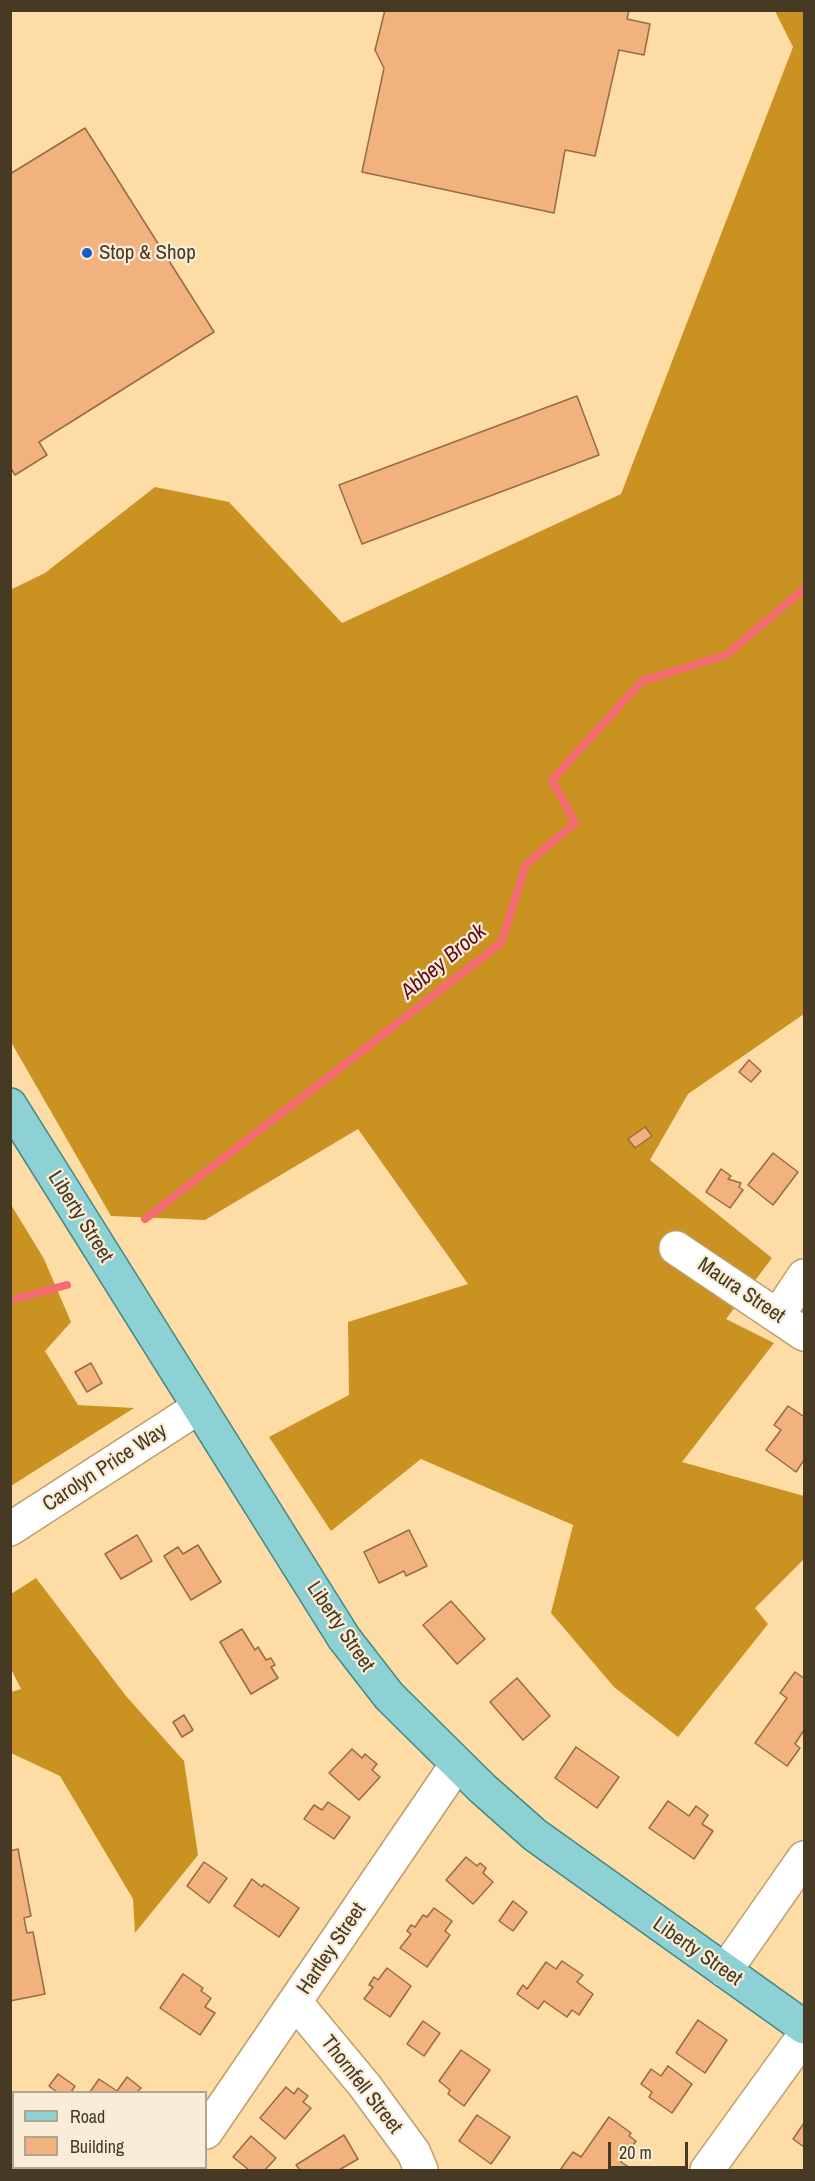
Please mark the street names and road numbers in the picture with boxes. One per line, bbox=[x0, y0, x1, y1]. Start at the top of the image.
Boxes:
street label: Liberty Street bbox=[42, 1166, 118, 1268]
street label: Maura Street bbox=[693, 1253, 789, 1329]
street label: Carolyn Price Way bbox=[38, 1419, 172, 1517]
street label: Liberty Street bbox=[301, 1577, 379, 1677]
street label: Hartley Street bbox=[292, 1898, 372, 2000]
street label: Liberty Street bbox=[647, 1912, 747, 1992]
street label: Thornfell Street bbox=[315, 2031, 407, 2139]

